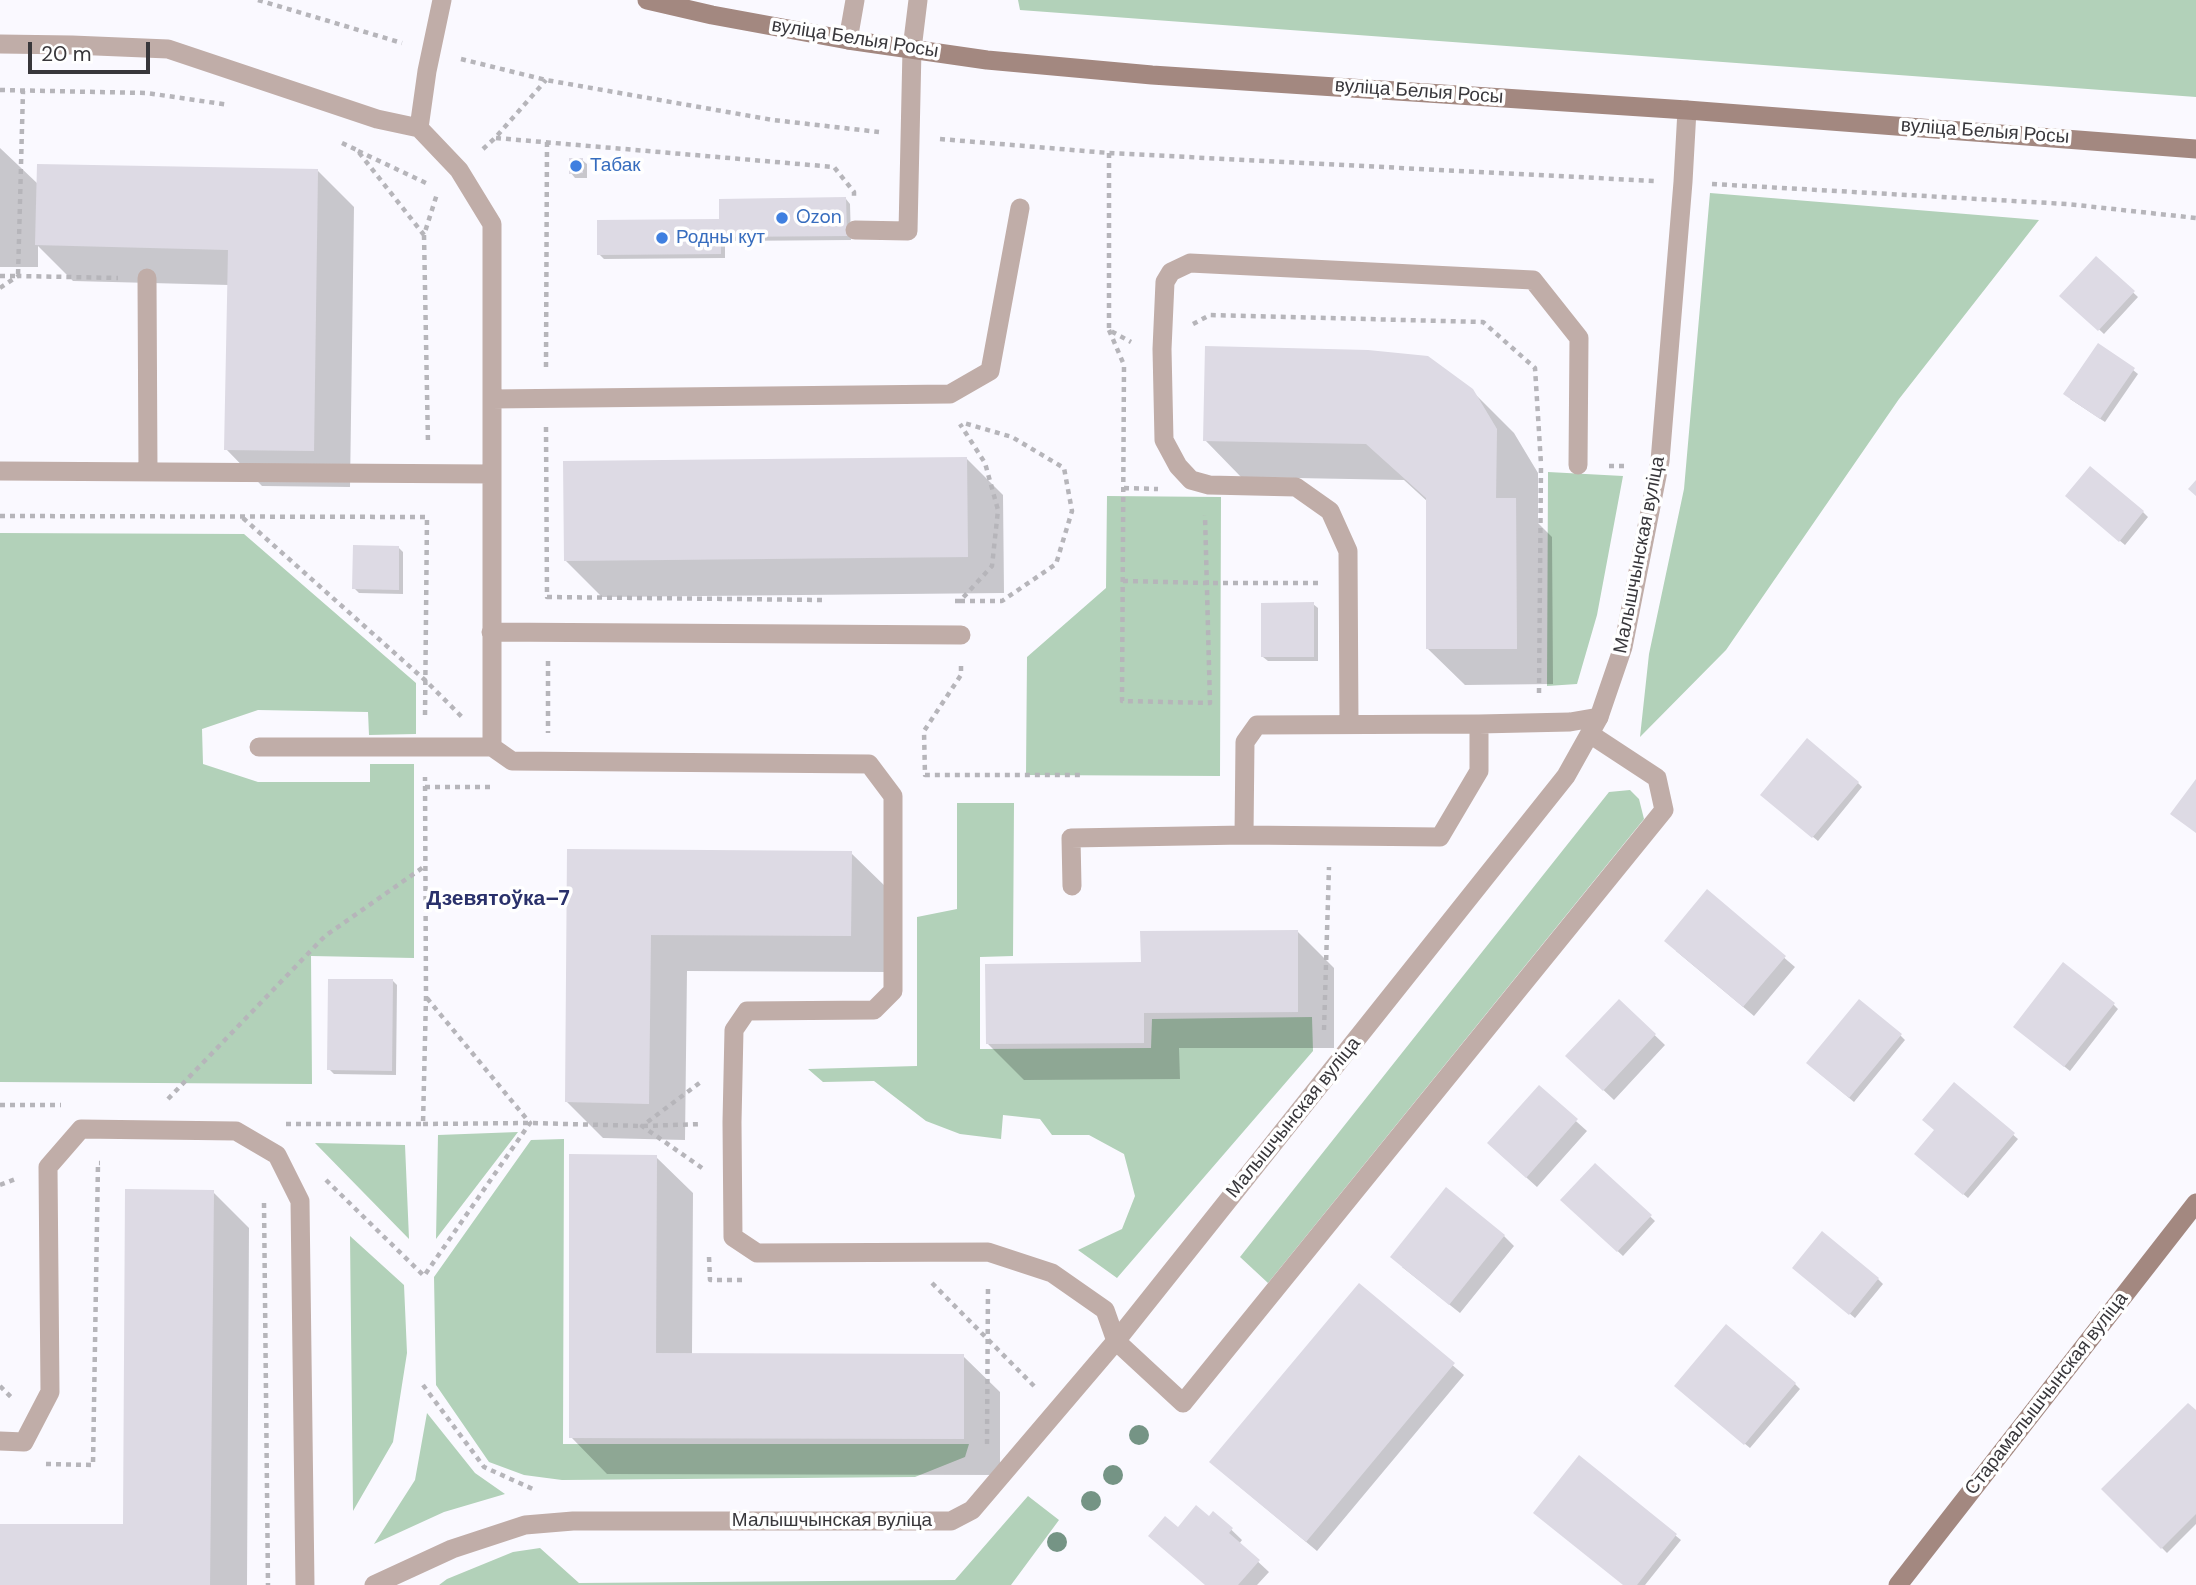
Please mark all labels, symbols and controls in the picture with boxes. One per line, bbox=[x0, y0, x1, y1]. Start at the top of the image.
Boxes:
street label: вуліца Белыя Росы bbox=[770, 15, 940, 63]
scale bar bbox=[32, 28, 154, 72]
text: 20 m bbox=[41, 40, 92, 68]
street label: вуліца Белыя Росы bbox=[1334, 75, 1504, 109]
street label: вуліца Белыя Росы bbox=[1900, 115, 2070, 149]
place label: Табак bbox=[590, 155, 641, 177]
marker: Табак bbox=[568, 158, 584, 174]
place label: Ozon bbox=[796, 207, 842, 229]
marker: Ozon bbox=[774, 210, 790, 226]
place label: Родны кут bbox=[676, 227, 765, 249]
marker: Родны кут bbox=[654, 230, 670, 246]
street label: Малышчынская вуліца bbox=[1610, 455, 1670, 655]
district label: Дзевятоўка–7 bbox=[426, 886, 570, 912]
street label: Малышчынская вуліца bbox=[1222, 1033, 1366, 1203]
street label: Старамалышчынская вуліца bbox=[1961, 1288, 2133, 1500]
street label: Малышчынская вуліца bbox=[732, 1510, 932, 1532]

